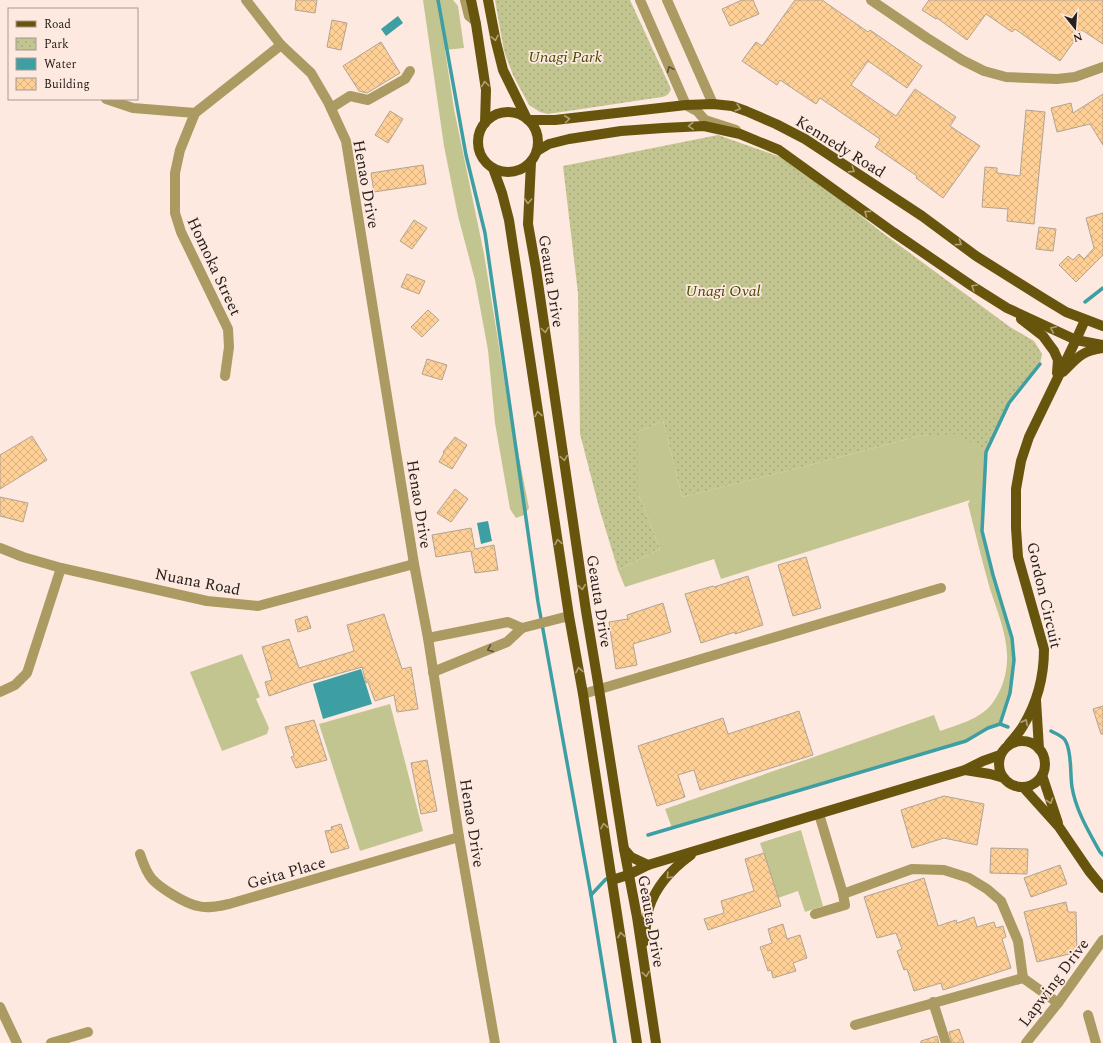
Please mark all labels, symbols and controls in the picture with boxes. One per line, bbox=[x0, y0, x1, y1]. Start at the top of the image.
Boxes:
legend bbox=[8, 8, 138, 100]
north arrow bbox=[1055, 8, 1095, 48]
text: Road bbox=[44, 15, 71, 34]
text: N bbox=[1071, 28, 1085, 47]
text: Park bbox=[44, 35, 69, 54]
one-way arrow bbox=[491, 35, 499, 41]
park label: Unagi Park bbox=[528, 45, 603, 69]
text: Water bbox=[44, 55, 76, 74]
one-way arrow bbox=[667, 65, 675, 72]
text: Building bbox=[44, 75, 90, 94]
one-way arrow bbox=[481, 81, 490, 87]
one-way arrow bbox=[734, 103, 741, 112]
street label: Kennedy Road bbox=[791, 110, 890, 184]
one-way arrow bbox=[564, 114, 570, 123]
one-way arrow bbox=[688, 122, 694, 130]
street label: Henao Drive bbox=[346, 138, 386, 230]
one-way arrow bbox=[848, 165, 855, 173]
one-way arrow bbox=[524, 198, 533, 204]
one-way arrow bbox=[864, 210, 871, 218]
street label: Homoka Street bbox=[181, 213, 248, 320]
street label: Geauta Drive bbox=[532, 233, 570, 329]
one-way arrow bbox=[955, 238, 962, 246]
park label: Unagi Oval bbox=[685, 279, 761, 303]
one-way arrow bbox=[971, 284, 978, 292]
one-way arrow bbox=[1050, 326, 1057, 334]
one-way arrow bbox=[540, 327, 549, 333]
one-way arrow bbox=[534, 411, 543, 417]
one-way arrow bbox=[559, 455, 568, 461]
street label: Henao Drive bbox=[400, 458, 438, 550]
one-way arrow bbox=[554, 539, 563, 545]
street label: Gordon Circuit bbox=[1020, 540, 1068, 651]
street label: Geauta Drive bbox=[580, 553, 618, 649]
street label: Nuana Road bbox=[153, 562, 243, 602]
one-way arrow bbox=[577, 584, 586, 590]
one-way arrow bbox=[487, 644, 494, 652]
one-way arrow bbox=[575, 667, 584, 674]
one-way arrow bbox=[1020, 719, 1028, 727]
street label: Henao Drive bbox=[453, 777, 491, 869]
one-way arrow bbox=[1045, 798, 1054, 805]
one-way arrow bbox=[600, 823, 609, 830]
street label: Geita Place bbox=[244, 850, 328, 896]
one-way arrow bbox=[666, 871, 674, 879]
street label: Geauta Drive bbox=[631, 873, 671, 969]
one-way arrow bbox=[617, 932, 626, 938]
street label: Lapwing Drive bbox=[1013, 933, 1095, 1032]
one-way arrow bbox=[641, 971, 650, 977]

